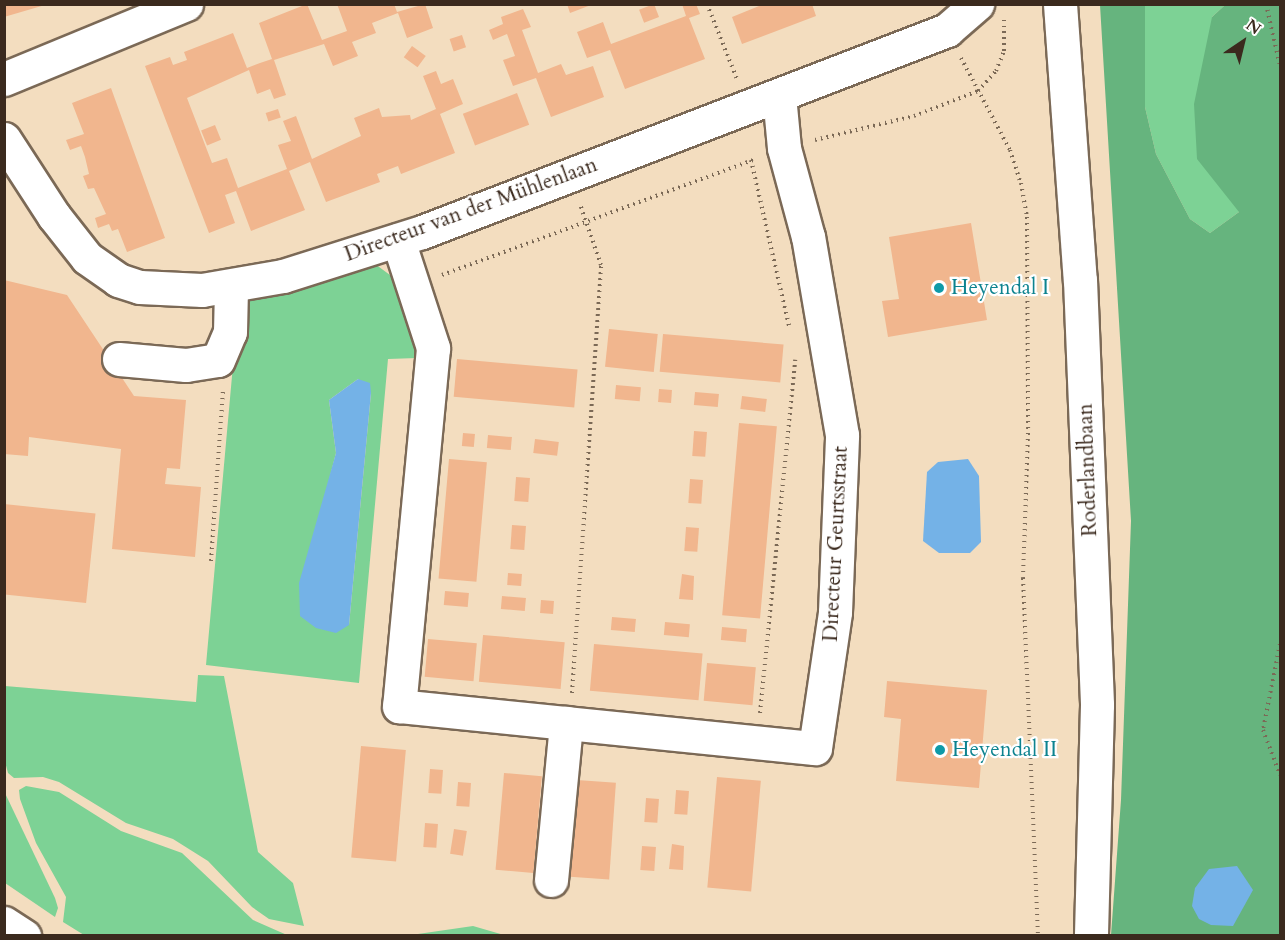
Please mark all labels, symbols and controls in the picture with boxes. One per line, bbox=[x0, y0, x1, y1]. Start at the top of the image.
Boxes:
north arrow bbox=[1213, 12, 1273, 72]
text: N bbox=[1241, 14, 1265, 40]
street label: Directeur van der Mühlenlaan bbox=[341, 152, 601, 268]
place label: Heyendal I bbox=[951, 275, 1049, 301]
marker: Heyendal I bbox=[932, 281, 946, 295]
street label: Roderlandbaan bbox=[1073, 403, 1103, 537]
street label: Directeur Geurtsstraat bbox=[818, 446, 854, 642]
place label: Heyendal II bbox=[952, 737, 1057, 763]
marker: Heyendal II bbox=[933, 743, 947, 757]

